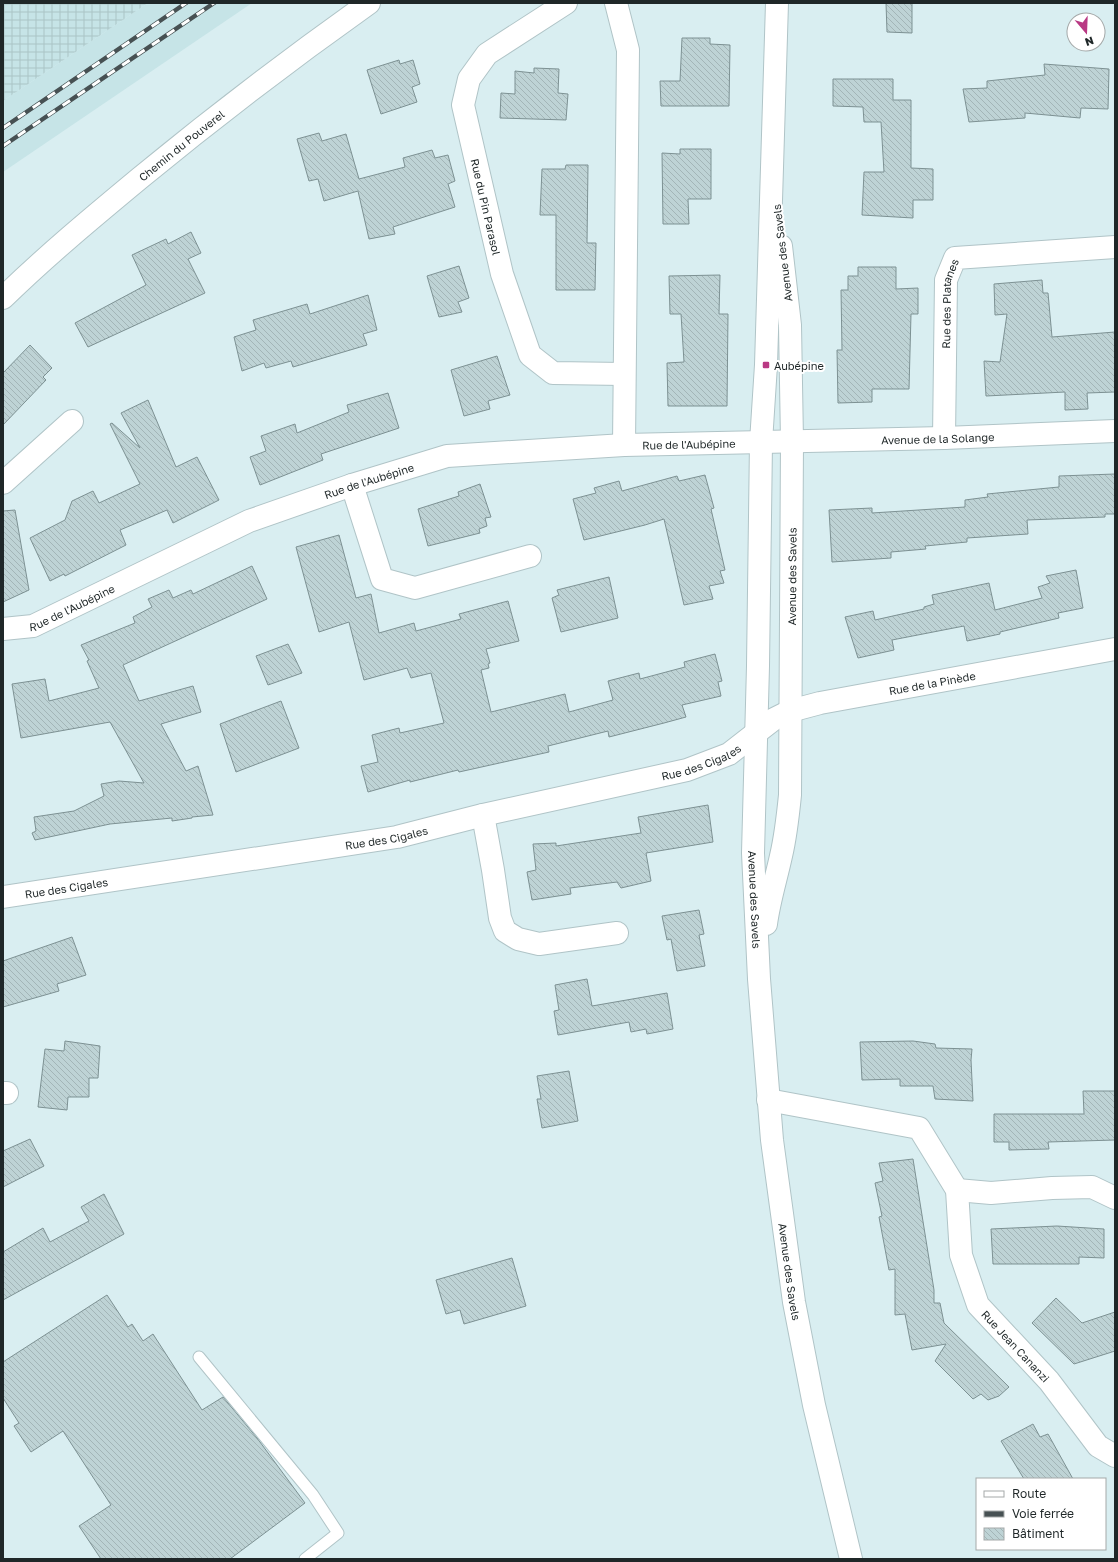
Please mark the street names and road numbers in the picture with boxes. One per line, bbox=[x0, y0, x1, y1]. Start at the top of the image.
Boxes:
street label: Chemin du Pouverel bbox=[136, 106, 227, 183]
street label: Rue du Pin Parasol bbox=[469, 157, 504, 257]
street label: Avenue des Savels bbox=[770, 203, 794, 302]
street label: Rue des Platanes bbox=[939, 256, 961, 349]
street label: Avenue de la Solange bbox=[881, 429, 995, 446]
street label: Rue de l'Aubépine bbox=[642, 436, 736, 451]
street label: Rue de l'Aubépine bbox=[322, 460, 415, 501]
street label: Avenue des Savels bbox=[784, 527, 798, 625]
street label: Rue de l'Aubépine bbox=[28, 581, 116, 633]
street label: Rue de la Pinède bbox=[888, 668, 976, 697]
street label: Rue des Cigales bbox=[660, 741, 743, 782]
street label: Rue des Cigales bbox=[344, 823, 429, 851]
street label: Avenue des Savels bbox=[746, 850, 764, 949]
street label: Rue des Cigales bbox=[24, 875, 109, 900]
street label: Avenue des Savels bbox=[777, 1222, 804, 1322]
street label: Rue Jean Cananzi bbox=[979, 1307, 1053, 1384]

